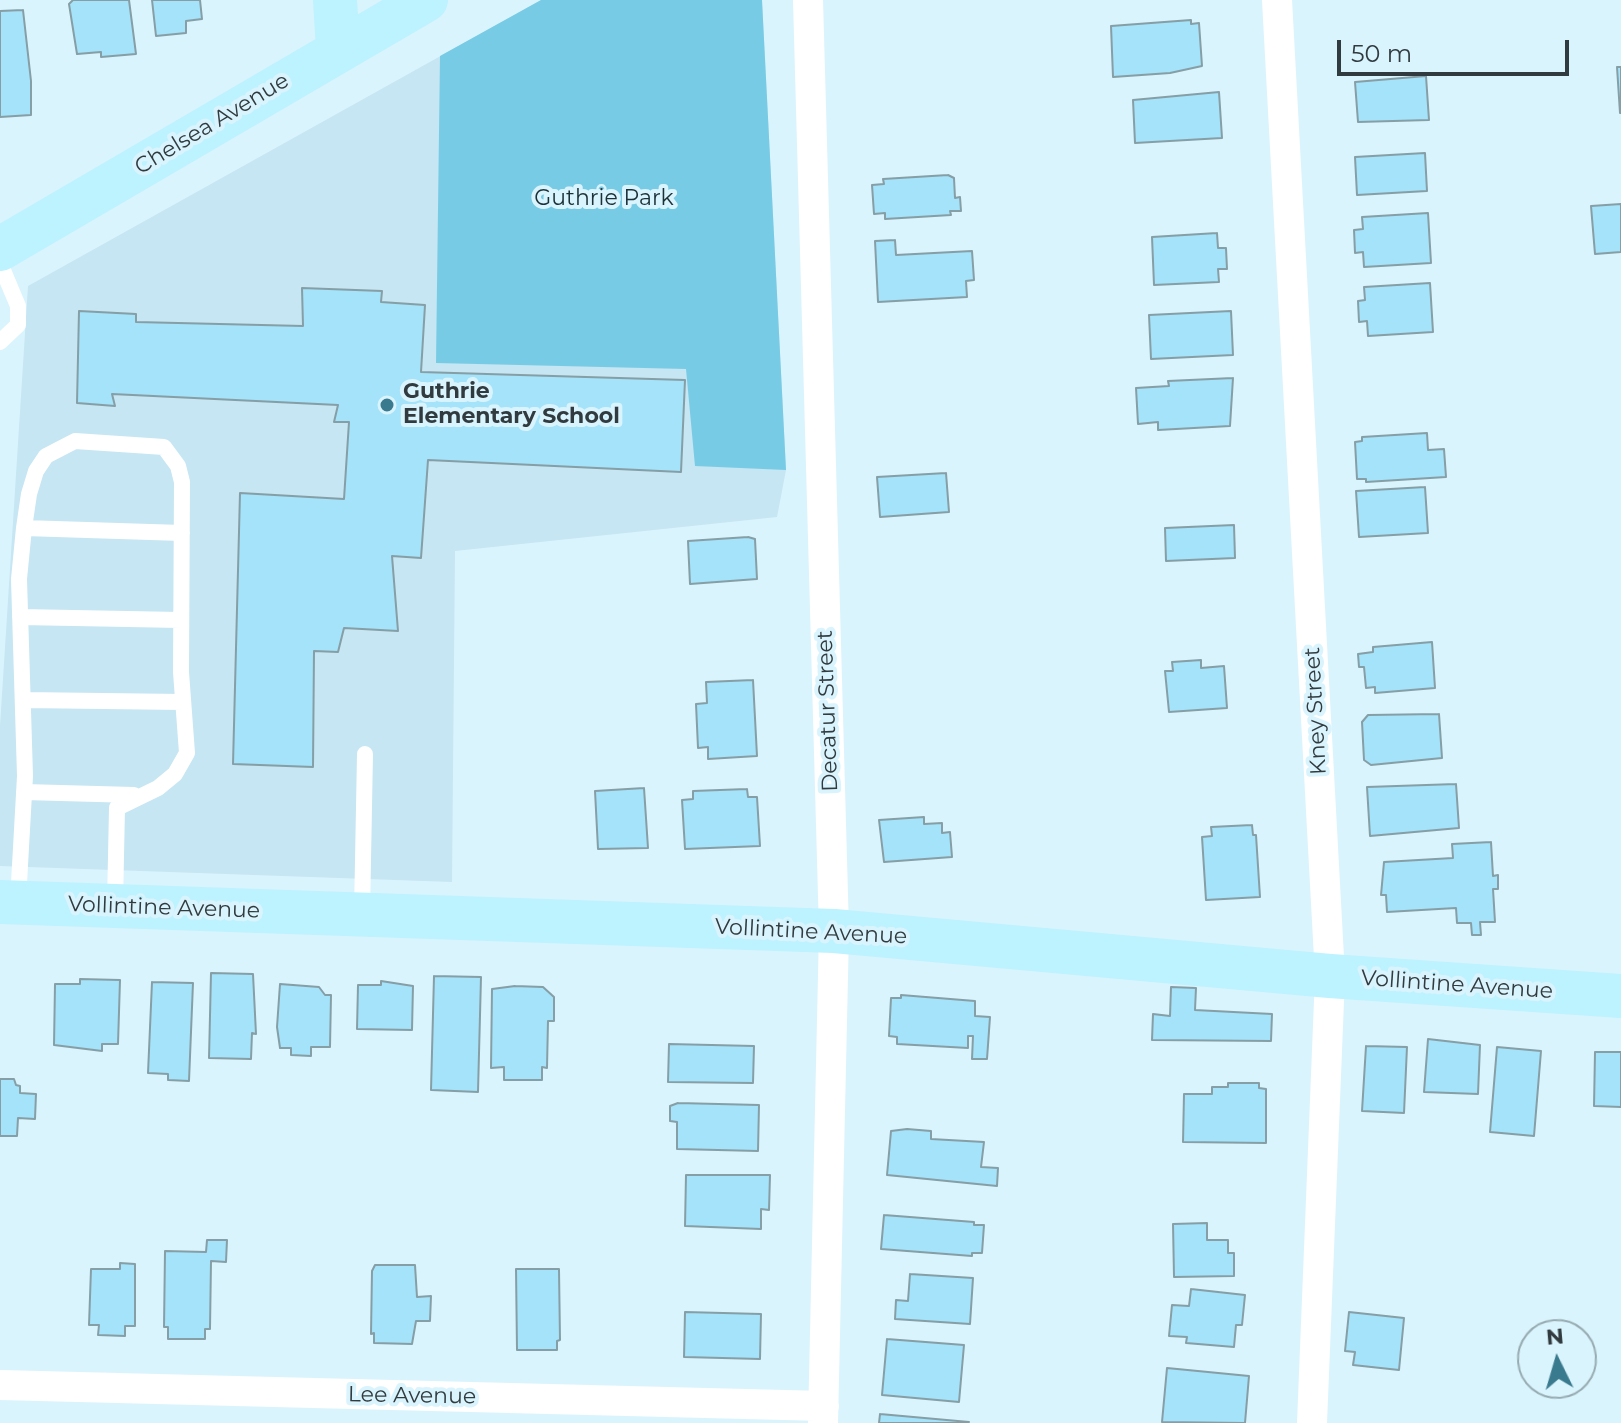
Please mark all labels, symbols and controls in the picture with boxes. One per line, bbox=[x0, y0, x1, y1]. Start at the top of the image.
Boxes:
scale bar bbox=[1341, 24, 1573, 74]
text: 50 m bbox=[1351, 39, 1412, 68]
street label: Chelsea Avenue bbox=[130, 68, 294, 180]
park label: Guthrie Park bbox=[534, 186, 674, 212]
place label: Guthrie Elementary School bbox=[403, 379, 620, 430]
marker: Guthrie Elementary School bbox=[378, 396, 396, 414]
street label: Decatur Street bbox=[812, 630, 844, 792]
street label: Kney Street bbox=[1299, 647, 1333, 775]
street label: Vollintine Avenue bbox=[67, 891, 261, 925]
street label: Vollintine Avenue bbox=[714, 914, 908, 950]
street label: Vollintine Avenue bbox=[1360, 965, 1554, 1005]
north arrow bbox=[1517, 1319, 1597, 1399]
text: N bbox=[1545, 1322, 1565, 1351]
street label: Lee Avenue bbox=[348, 1382, 476, 1410]

